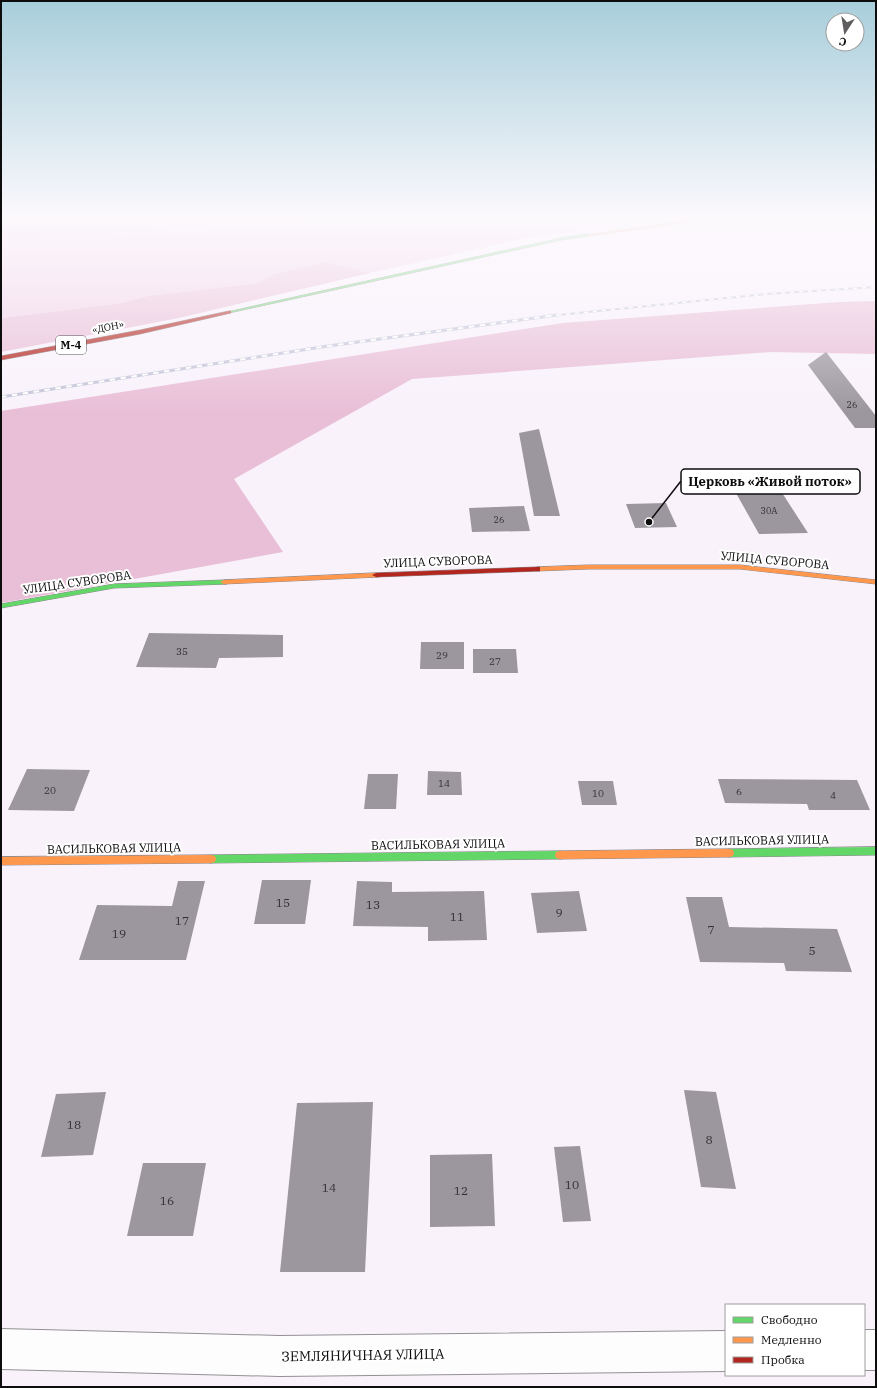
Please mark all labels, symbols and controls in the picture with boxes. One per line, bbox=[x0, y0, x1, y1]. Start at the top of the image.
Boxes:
north arrow bbox=[825, 12, 865, 52]
text: С bbox=[838, 34, 848, 49]
street label: «ДОН» bbox=[91, 318, 125, 336]
road number: М-4 bbox=[56, 336, 86, 354]
house number: 26 bbox=[847, 399, 857, 410]
callout: Церковь «Живой поток» bbox=[681, 469, 860, 494]
text: Церковь «Живой поток» bbox=[688, 473, 852, 490]
house number: 30А bbox=[761, 505, 778, 516]
house number: 26 bbox=[494, 514, 504, 525]
street label: УЛИЦА СУВОРОВА bbox=[720, 548, 831, 572]
street label: УЛИЦА СУВОРОВА bbox=[383, 552, 494, 570]
street label: УЛИЦА СУВОРОВА bbox=[22, 567, 133, 597]
house number: 35 bbox=[176, 645, 188, 658]
house number: 29 bbox=[436, 649, 448, 662]
house number: 27 bbox=[489, 655, 501, 668]
house number: 14 bbox=[438, 777, 450, 790]
house number: 20 bbox=[44, 784, 56, 797]
house number: 6 bbox=[736, 785, 742, 798]
house number: 10 bbox=[592, 787, 604, 800]
house number: 4 bbox=[830, 789, 836, 802]
street label: ВАСИЛЬКОВАЯ УЛИЦА bbox=[695, 831, 830, 849]
street label: ВАСИЛЬКОВАЯ УЛИЦА bbox=[371, 835, 506, 853]
street label: ВАСИЛЬКОВАЯ УЛИЦА bbox=[47, 839, 182, 857]
house number: 15 bbox=[276, 895, 290, 910]
house number: 13 bbox=[366, 897, 380, 912]
house number: 9 bbox=[555, 905, 563, 920]
house number: 11 bbox=[450, 909, 464, 924]
house number: 17 bbox=[175, 913, 189, 928]
house number: 7 bbox=[707, 922, 715, 937]
house number: 19 bbox=[112, 926, 126, 941]
house number: 5 bbox=[808, 943, 816, 958]
house number: 18 bbox=[67, 1117, 81, 1132]
house number: 8 bbox=[705, 1132, 713, 1147]
house number: 10 bbox=[565, 1177, 579, 1192]
house number: 14 bbox=[322, 1180, 336, 1195]
house number: 12 bbox=[454, 1183, 468, 1198]
house number: 16 bbox=[160, 1193, 174, 1208]
legend bbox=[725, 1304, 865, 1376]
text: Свободно bbox=[761, 1312, 818, 1327]
text: Медленно bbox=[761, 1332, 822, 1347]
street label: ЗЕМЛЯНИЧНАЯ УЛИЦА bbox=[281, 1345, 445, 1365]
text: Пробка bbox=[761, 1352, 805, 1367]

